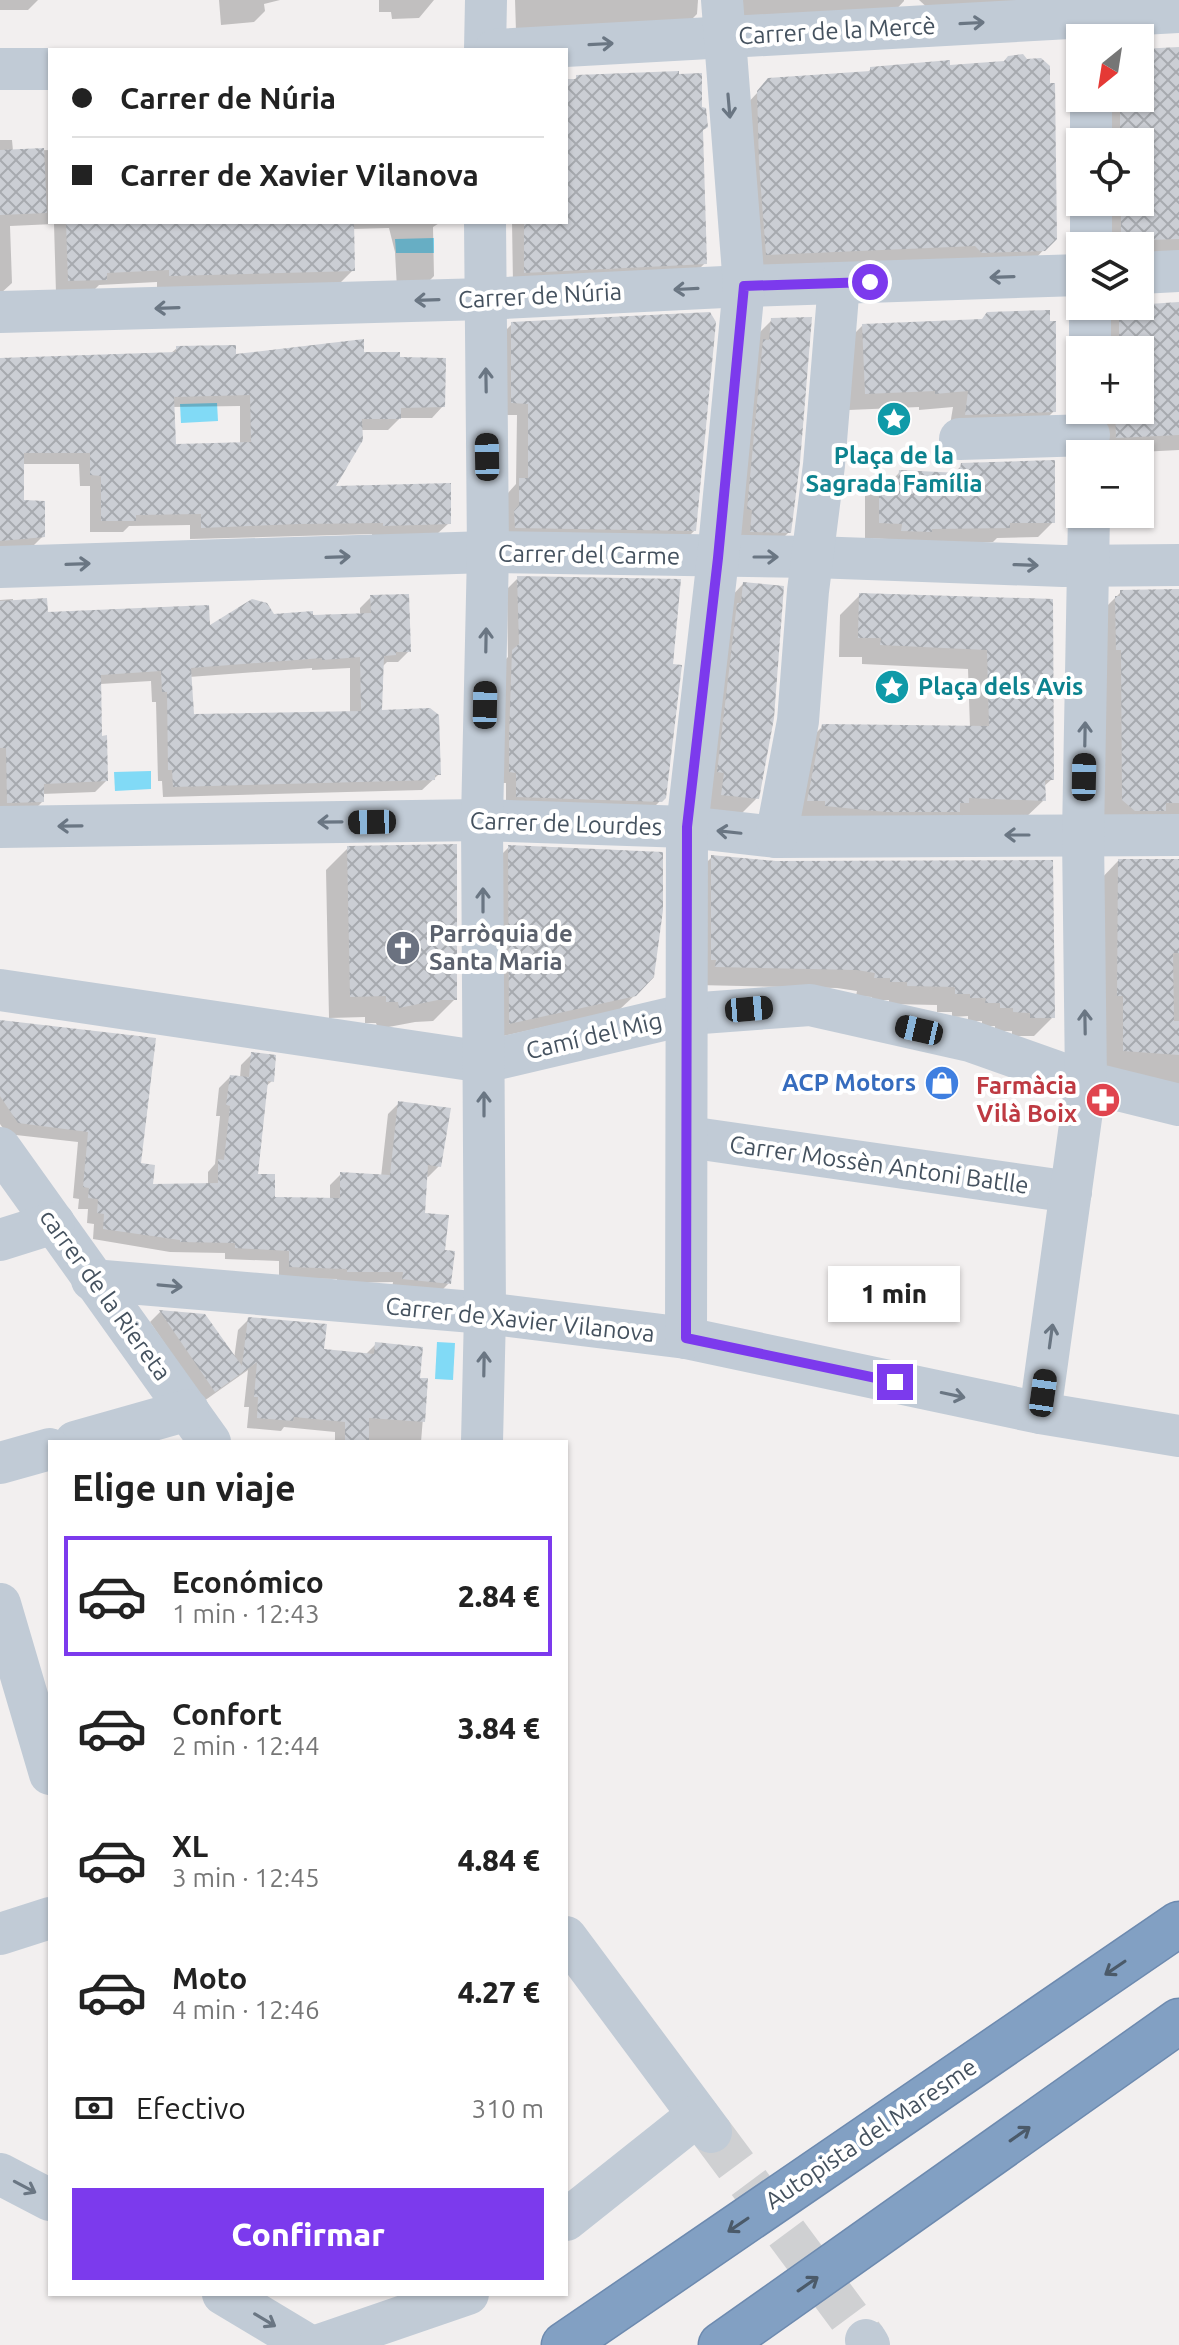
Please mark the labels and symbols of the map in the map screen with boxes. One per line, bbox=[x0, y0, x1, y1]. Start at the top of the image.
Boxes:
street label: Carrer de la Mercè bbox=[738, 12, 936, 49]
one-way arrow bbox=[958, 15, 985, 30]
north arrow bbox=[1066, 24, 1154, 112]
one-way arrow bbox=[587, 36, 614, 51]
one-way arrow bbox=[722, 92, 737, 119]
route start bbox=[852, 264, 888, 300]
one-way arrow bbox=[989, 270, 1016, 285]
street label: Carrer de Núria bbox=[457, 278, 623, 313]
one-way arrow bbox=[673, 282, 700, 297]
one-way arrow bbox=[414, 293, 441, 308]
one-way arrow bbox=[154, 300, 181, 315]
one-way arrow bbox=[478, 367, 494, 394]
place icon: Plaça de la Sagrada Família bbox=[875, 400, 913, 438]
car bbox=[475, 433, 499, 481]
place label: Plaça de la Sagrada Família bbox=[805, 442, 983, 497]
street label: Carrer del Carme bbox=[498, 539, 680, 570]
one-way arrow bbox=[324, 549, 351, 564]
one-way arrow bbox=[752, 549, 779, 565]
one-way arrow bbox=[64, 557, 91, 572]
one-way arrow bbox=[1012, 557, 1039, 572]
one-way arrow bbox=[478, 627, 494, 654]
place icon: Plaça dels Avis bbox=[873, 668, 911, 706]
place label: Plaça dels Avis bbox=[918, 673, 1083, 700]
car bbox=[473, 681, 497, 729]
one-way arrow bbox=[1077, 721, 1093, 748]
car bbox=[1072, 753, 1096, 801]
street label: Carrer de Lourdes bbox=[469, 807, 663, 840]
car bbox=[348, 810, 396, 834]
one-way arrow bbox=[317, 815, 344, 830]
one-way arrow bbox=[57, 818, 84, 834]
one-way arrow bbox=[716, 824, 743, 839]
one-way arrow bbox=[1004, 827, 1031, 843]
one-way arrow bbox=[475, 887, 491, 914]
place label: Parròquia de Santa Maria bbox=[429, 920, 573, 975]
church icon: Parròquia de Santa Maria bbox=[384, 929, 422, 967]
car bbox=[724, 995, 774, 1023]
street label: Camí del Mig bbox=[523, 1007, 664, 1064]
one-way arrow bbox=[1078, 1009, 1093, 1036]
car bbox=[893, 1013, 945, 1047]
shop icon: ACP Motors bbox=[923, 1064, 961, 1102]
place label: ACP Motors bbox=[782, 1069, 916, 1096]
place label: Farmàcia Vilà Boix bbox=[976, 1072, 1077, 1127]
pharmacy icon: Farmàcia Vilà Boix bbox=[1084, 1081, 1122, 1119]
one-way arrow bbox=[476, 1091, 492, 1118]
street label: Carrer Mossèn Antoni Batlle bbox=[728, 1130, 1030, 1199]
street label: carrer de la Riereta bbox=[34, 1204, 176, 1385]
callout: 1 min bbox=[829, 1266, 961, 1322]
one-way arrow bbox=[156, 1279, 183, 1294]
street label: Carrer de Xavier Vilanova bbox=[384, 1292, 656, 1347]
one-way arrow bbox=[1044, 1324, 1059, 1349]
one-way arrow bbox=[476, 1351, 491, 1378]
route end bbox=[877, 1364, 913, 1400]
car bbox=[1028, 1368, 1058, 1418]
one-way arrow bbox=[940, 1388, 965, 1403]
one-way arrow bbox=[1104, 1960, 1126, 1976]
street label: Autopista del Maresme bbox=[760, 2053, 982, 2214]
one-way arrow bbox=[1008, 2126, 1030, 2142]
one-way arrow bbox=[13, 2179, 36, 2195]
one-way arrow bbox=[727, 2217, 749, 2233]
one-way arrow bbox=[796, 2276, 818, 2292]
one-way arrow bbox=[253, 2312, 276, 2328]

